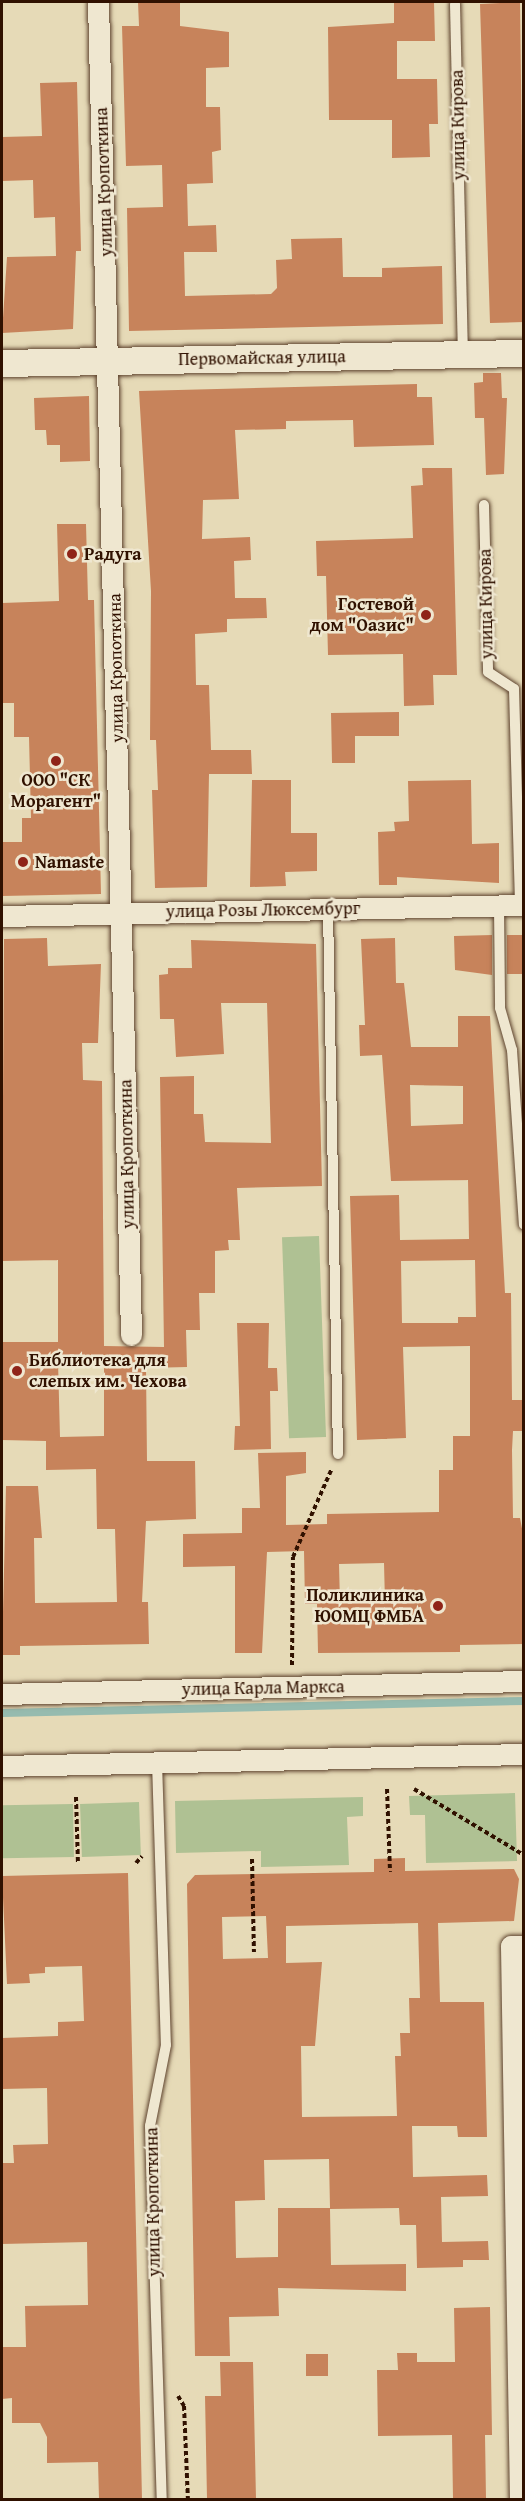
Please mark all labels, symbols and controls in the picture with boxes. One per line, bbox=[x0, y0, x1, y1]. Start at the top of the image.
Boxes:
street label: улица Кирова bbox=[446, 70, 470, 180]
street label: улица Кропоткина bbox=[91, 107, 117, 257]
street label: Первомайская улица bbox=[178, 346, 346, 370]
place label: Радуга bbox=[84, 543, 142, 565]
marker: Радуга bbox=[65, 547, 79, 561]
street label: улица Кирова bbox=[474, 549, 498, 659]
street label: улица Кропоткина bbox=[104, 593, 128, 743]
place label: Гостевой дом "Оазис" bbox=[310, 594, 414, 636]
marker: Гостевой дом "Оазис" bbox=[419, 608, 433, 622]
marker: ООО "СК Морагент" bbox=[49, 754, 63, 768]
place label: ООО "СК Морагент" bbox=[11, 770, 101, 812]
place label: Namaste bbox=[35, 851, 104, 873]
marker: Namaste bbox=[16, 855, 30, 869]
street label: улица Розы Люксембург bbox=[165, 898, 361, 922]
street label: улица Кропоткина bbox=[115, 1079, 139, 1229]
place label: Библиотека для слепых им. Чехова bbox=[29, 1350, 187, 1392]
marker: Библиотека для слепых им. Чехова bbox=[10, 1364, 24, 1378]
place label: Поликлиника ЮОМЦ ФМБА bbox=[306, 1585, 424, 1628]
marker: Поликлиника ЮОМЦ ФМБА bbox=[429, 1597, 447, 1615]
street label: улица Карла Маркса bbox=[181, 1676, 345, 1700]
street label: улица Кропоткина bbox=[141, 2127, 165, 2277]

